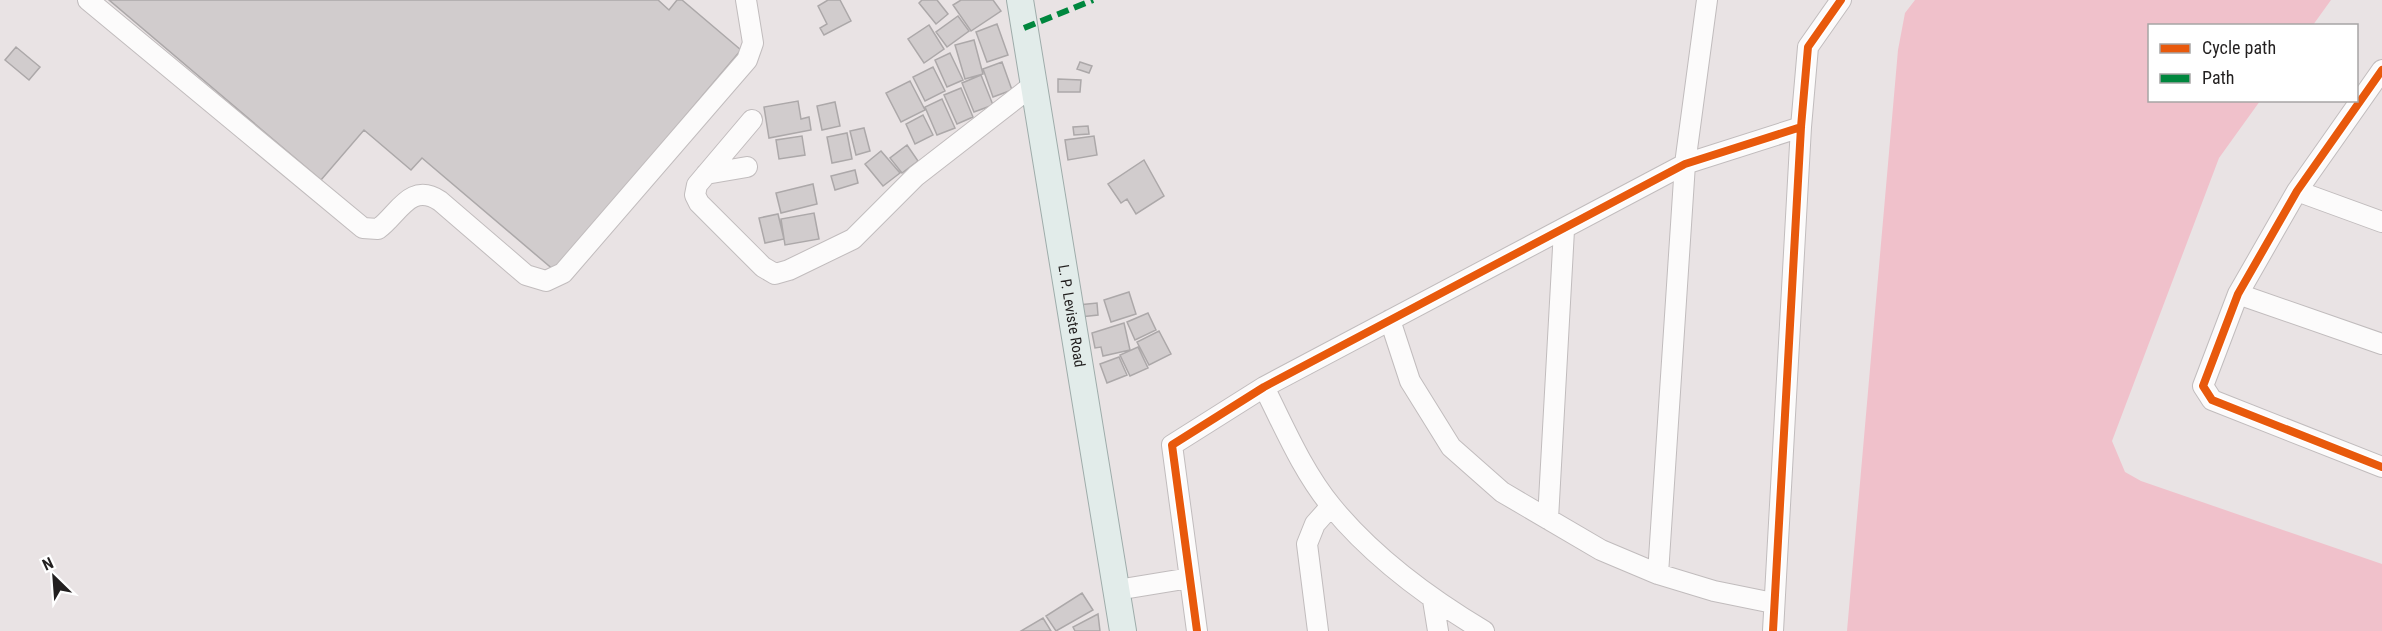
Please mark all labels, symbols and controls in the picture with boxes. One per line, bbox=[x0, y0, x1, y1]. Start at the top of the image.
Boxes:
legend bbox=[2148, 24, 2358, 102]
text: Cycle path bbox=[2202, 37, 2276, 58]
text: Path bbox=[2202, 67, 2235, 88]
street label: L. P. Leviste Road bbox=[1054, 263, 1089, 368]
north arrow bbox=[24, 547, 84, 607]
text: N bbox=[39, 553, 56, 575]

